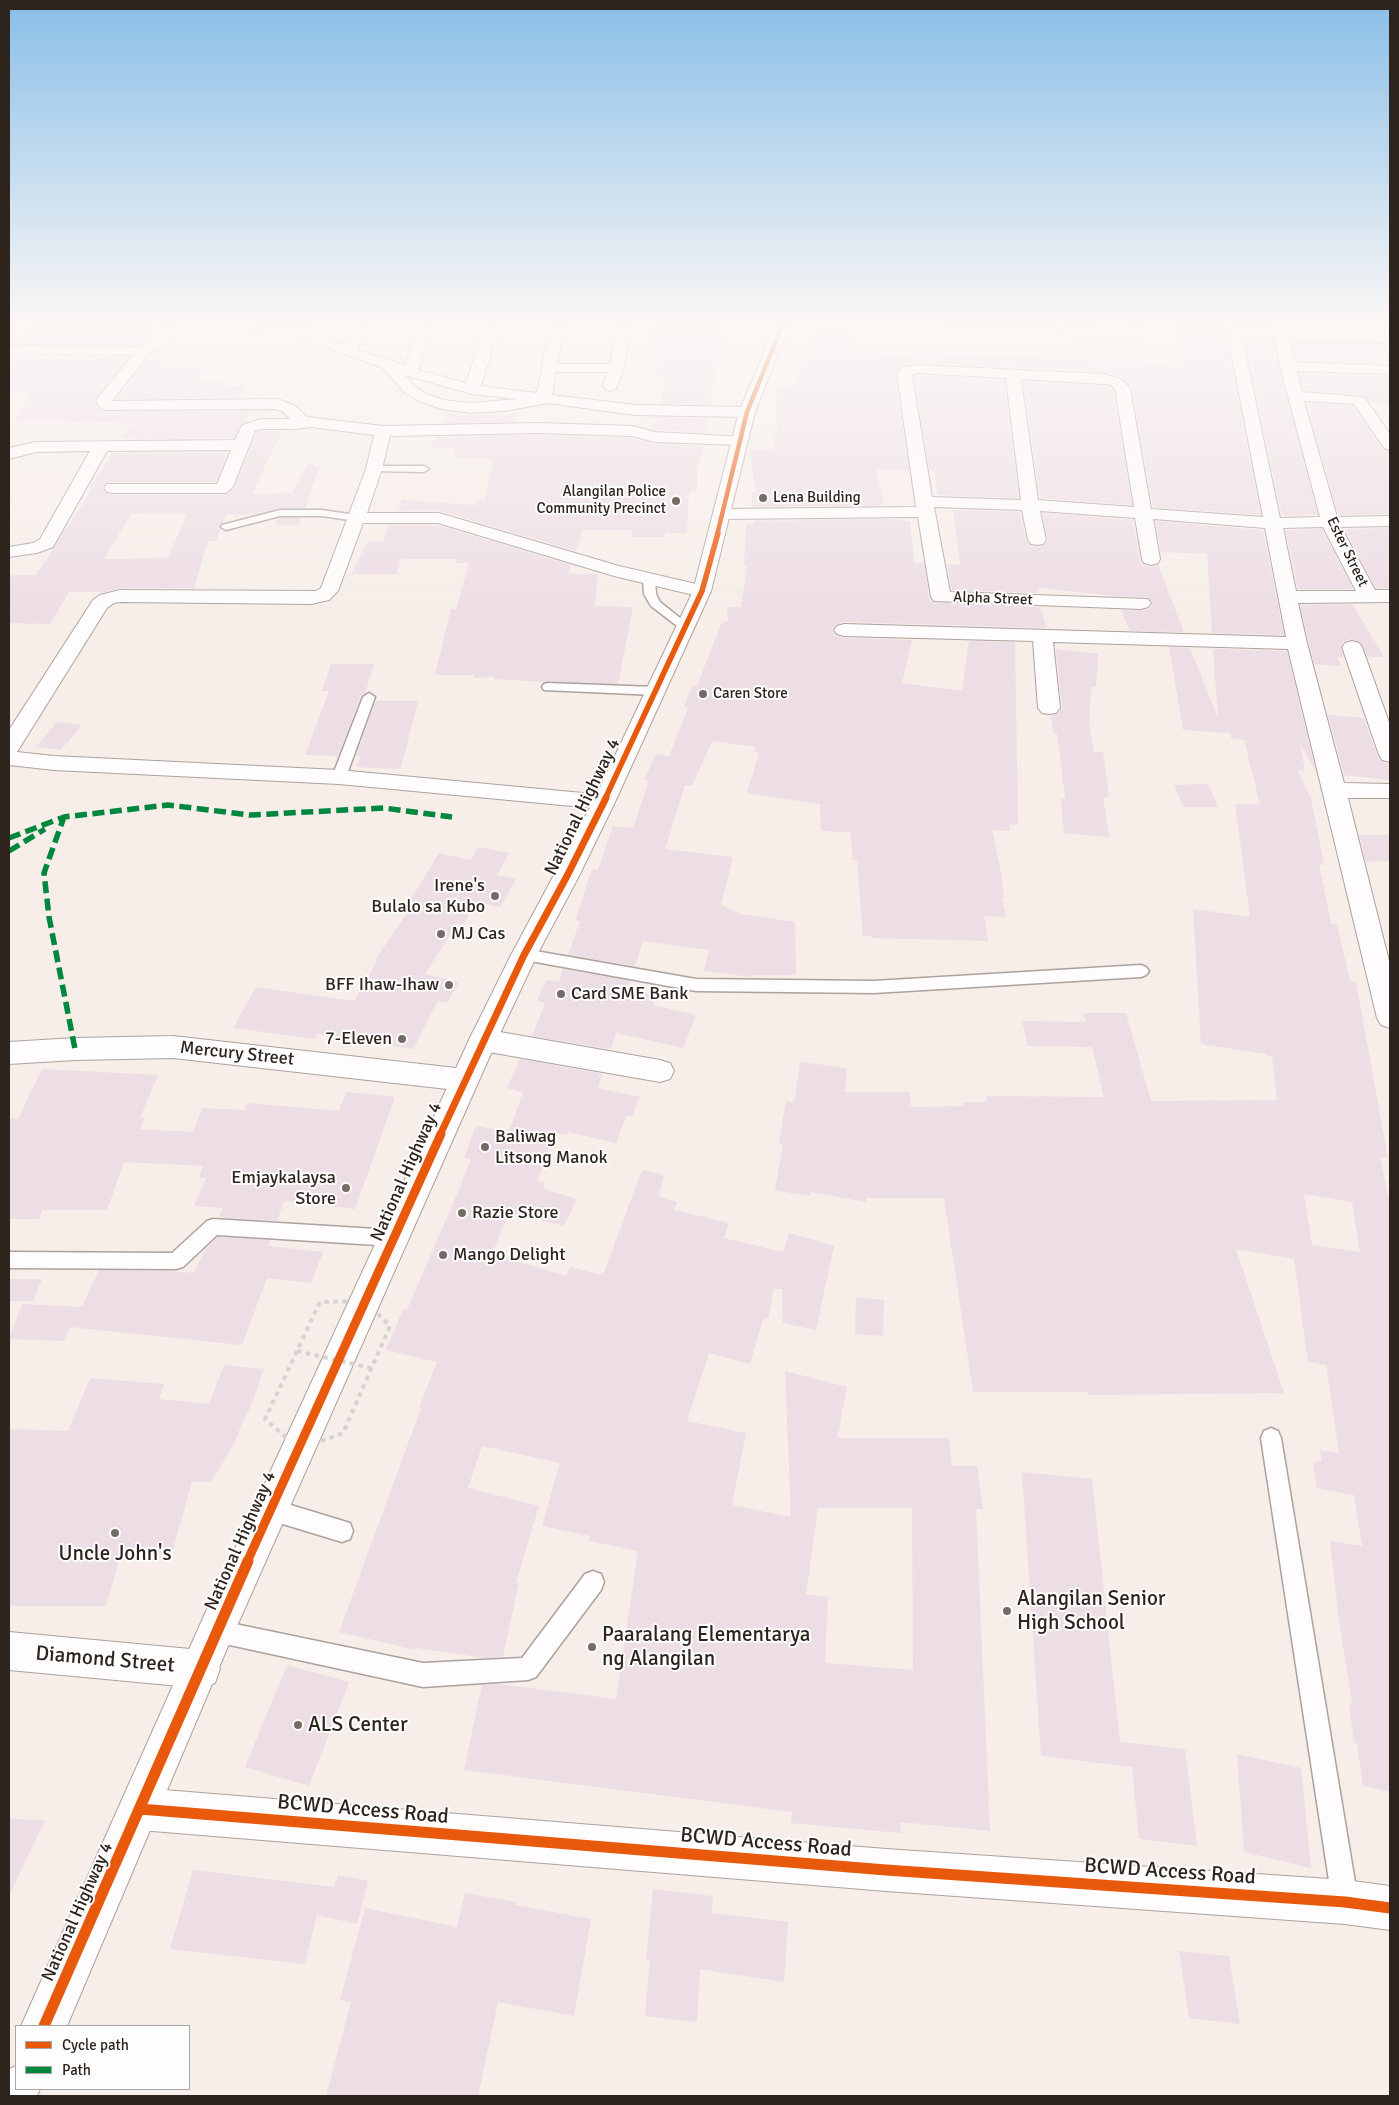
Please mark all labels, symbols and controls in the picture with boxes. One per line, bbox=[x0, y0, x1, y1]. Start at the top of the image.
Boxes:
place label: Alangilan Police Community Precinct bbox=[537, 483, 666, 518]
place label: Lena Building bbox=[773, 489, 861, 507]
marker: Lena Building bbox=[757, 492, 769, 504]
marker: Alangilan Police Community Precinct bbox=[670, 495, 682, 507]
street label: Ester Street bbox=[1322, 514, 1372, 590]
street label: Alpha Street bbox=[953, 589, 1033, 609]
place label: Caren Store bbox=[713, 685, 788, 703]
marker: Caren Store bbox=[697, 688, 709, 700]
street label: National Highway 4 bbox=[540, 735, 626, 879]
place label: Irene's Bulalo sa Kubo bbox=[371, 875, 485, 918]
marker: Irene's Bulalo sa Kubo bbox=[489, 890, 501, 902]
place label: MJ Cas bbox=[451, 923, 505, 945]
marker: MJ Cas bbox=[435, 928, 447, 940]
place label: BFF Ihaw-Ihaw bbox=[325, 974, 439, 996]
marker: BFF Ihaw-Ihaw bbox=[443, 979, 455, 991]
place label: Card SME Bank bbox=[571, 983, 688, 1005]
marker: Card SME Bank bbox=[555, 988, 567, 1000]
place label: 7-Eleven bbox=[325, 1028, 392, 1050]
marker: 7-Eleven bbox=[396, 1033, 408, 1045]
street label: Mercury Street bbox=[179, 1037, 295, 1071]
street label: National Highway 4 bbox=[367, 1099, 447, 1245]
place label: Baliwag Litsong Manok bbox=[495, 1126, 608, 1168]
marker: Baliwag Litsong Manok bbox=[479, 1141, 491, 1153]
place label: Emjaykalaysa Store bbox=[231, 1167, 336, 1210]
marker: Emjaykalaysa Store bbox=[340, 1182, 352, 1194]
place label: Razie Store bbox=[472, 1202, 558, 1224]
marker: Razie Store bbox=[456, 1207, 468, 1219]
place label: Mango Delight bbox=[453, 1244, 566, 1266]
marker: Mango Delight bbox=[437, 1249, 449, 1261]
street label: National Highway 4 bbox=[201, 1468, 281, 1614]
marker: Uncle John's bbox=[109, 1527, 121, 1539]
place label: Uncle John's bbox=[58, 1541, 172, 1567]
place label: Alangilan Senior High School bbox=[1017, 1586, 1166, 1636]
marker: Alangilan Senior High School bbox=[1001, 1605, 1013, 1617]
place label: Paaralang Elementarya ng Alangilan bbox=[602, 1622, 811, 1672]
street label: Diamond Street bbox=[34, 1641, 176, 1679]
marker: Paaralang Elementarya ng Alangilan bbox=[586, 1641, 598, 1653]
place label: ALS Center bbox=[308, 1712, 408, 1738]
marker: ALS Center bbox=[292, 1719, 304, 1731]
street label: BCWD Access Road bbox=[276, 1790, 450, 1830]
street label: BCWD Access Road bbox=[679, 1823, 853, 1863]
street label: National Highway 4 bbox=[38, 1839, 118, 1985]
street label: BCWD Access Road bbox=[1083, 1853, 1257, 1891]
legend bbox=[15, 2025, 190, 2090]
text: Cycle path bbox=[62, 2036, 129, 2054]
text: Path bbox=[62, 2061, 91, 2079]

